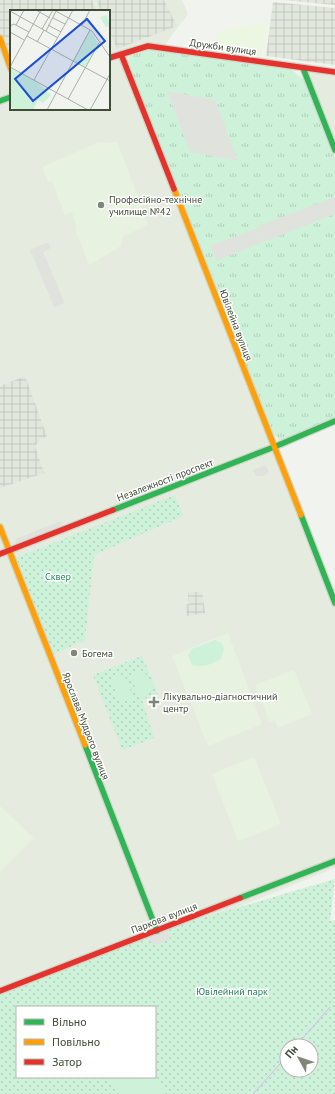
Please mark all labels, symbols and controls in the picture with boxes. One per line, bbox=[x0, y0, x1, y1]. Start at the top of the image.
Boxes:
inset map bbox=[10, 10, 110, 110]
street label: Дружби вулиця bbox=[189, 36, 257, 58]
place label: Професійно-технічне училище №42 bbox=[109, 193, 202, 218]
marker: Професійно-технічне училище №42 bbox=[96, 200, 106, 210]
street label: Ювілейна вулиця bbox=[216, 287, 256, 363]
street label: Незалежності проспект bbox=[115, 456, 215, 504]
park label: Сквер bbox=[45, 570, 71, 583]
place label: Богема bbox=[82, 647, 113, 660]
marker: Богема bbox=[69, 648, 79, 658]
street label: Ярослава Мудрого вулиця bbox=[60, 670, 113, 782]
place label: Лікувально-діагностичний центр bbox=[162, 690, 278, 715]
marker: Лікувально-діагностичний центр bbox=[148, 696, 160, 708]
street label: Паркова вулиця bbox=[129, 899, 199, 937]
park label: Ювілейний парк bbox=[196, 985, 268, 998]
legend bbox=[16, 1006, 156, 1078]
text: Вільно bbox=[52, 1014, 87, 1029]
text: Повільно bbox=[52, 1034, 100, 1049]
north arrow bbox=[279, 1038, 319, 1078]
text: Пн bbox=[282, 1042, 301, 1061]
text: Затор bbox=[52, 1054, 82, 1069]

